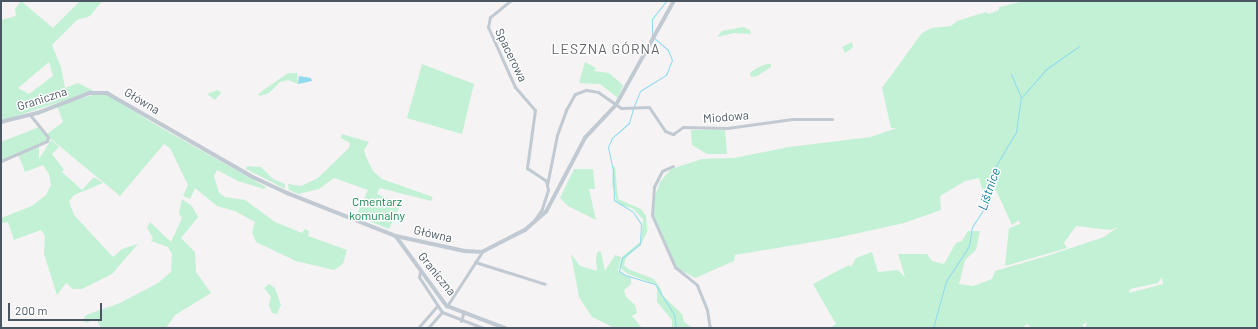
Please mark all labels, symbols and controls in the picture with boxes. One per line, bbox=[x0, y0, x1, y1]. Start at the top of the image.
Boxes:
street label: Spacerowa bbox=[492, 26, 530, 84]
district label: LESZNA GÓRNA bbox=[552, 41, 660, 57]
street label: Graniczna bbox=[15, 84, 69, 114]
street label: Główna bbox=[122, 85, 162, 117]
street label: Miodowa bbox=[703, 108, 749, 126]
water label: Líštnice bbox=[974, 166, 1004, 212]
park label: Cmentarz komunalny bbox=[349, 195, 405, 223]
street label: Główna bbox=[412, 223, 454, 245]
street label: Graniczna bbox=[415, 249, 459, 299]
scale bar bbox=[10, 295, 104, 321]
text: 200 m bbox=[15, 303, 47, 317]

